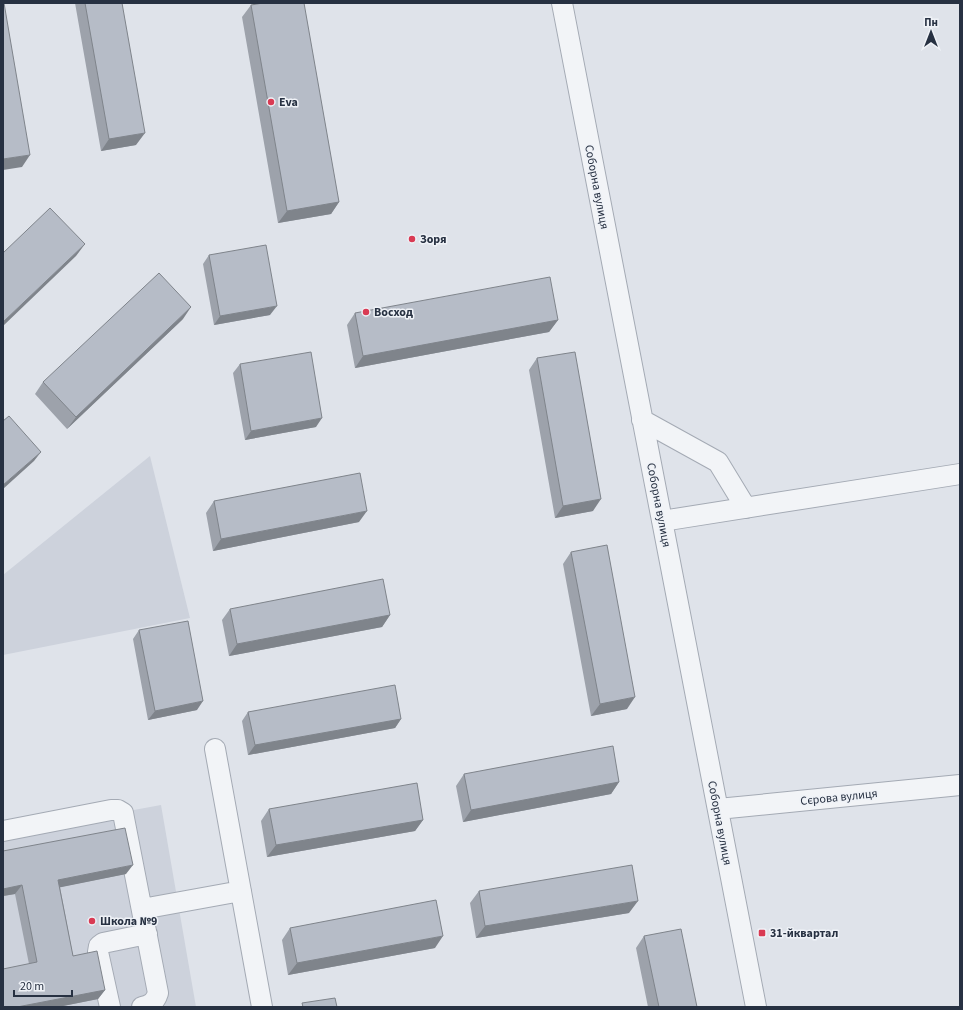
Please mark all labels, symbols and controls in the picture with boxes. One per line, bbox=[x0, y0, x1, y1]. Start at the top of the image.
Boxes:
north arrow bbox=[911, 12, 951, 52]
text: Пн bbox=[924, 15, 938, 30]
place label: Eva bbox=[279, 94, 298, 111]
marker: Eva bbox=[266, 97, 276, 107]
street label: Соборна вулиця bbox=[580, 143, 613, 231]
place label: Зоря bbox=[420, 231, 447, 248]
marker: Зоря bbox=[407, 234, 417, 244]
place label: Восход bbox=[374, 304, 413, 321]
marker: Восход bbox=[361, 307, 371, 317]
street label: Соборна вулиця bbox=[642, 461, 675, 549]
street label: Соборна вулиця bbox=[703, 779, 736, 867]
street label: Сєрова вулиця bbox=[800, 785, 879, 810]
place label: Школа №9 bbox=[100, 913, 157, 930]
marker: Школа №9 bbox=[87, 916, 97, 926]
place label: 31-йквартал bbox=[770, 925, 838, 942]
marker: 31-йквартал bbox=[757, 928, 767, 938]
scale bar bbox=[14, 972, 72, 998]
text: 20 m bbox=[20, 978, 44, 995]

